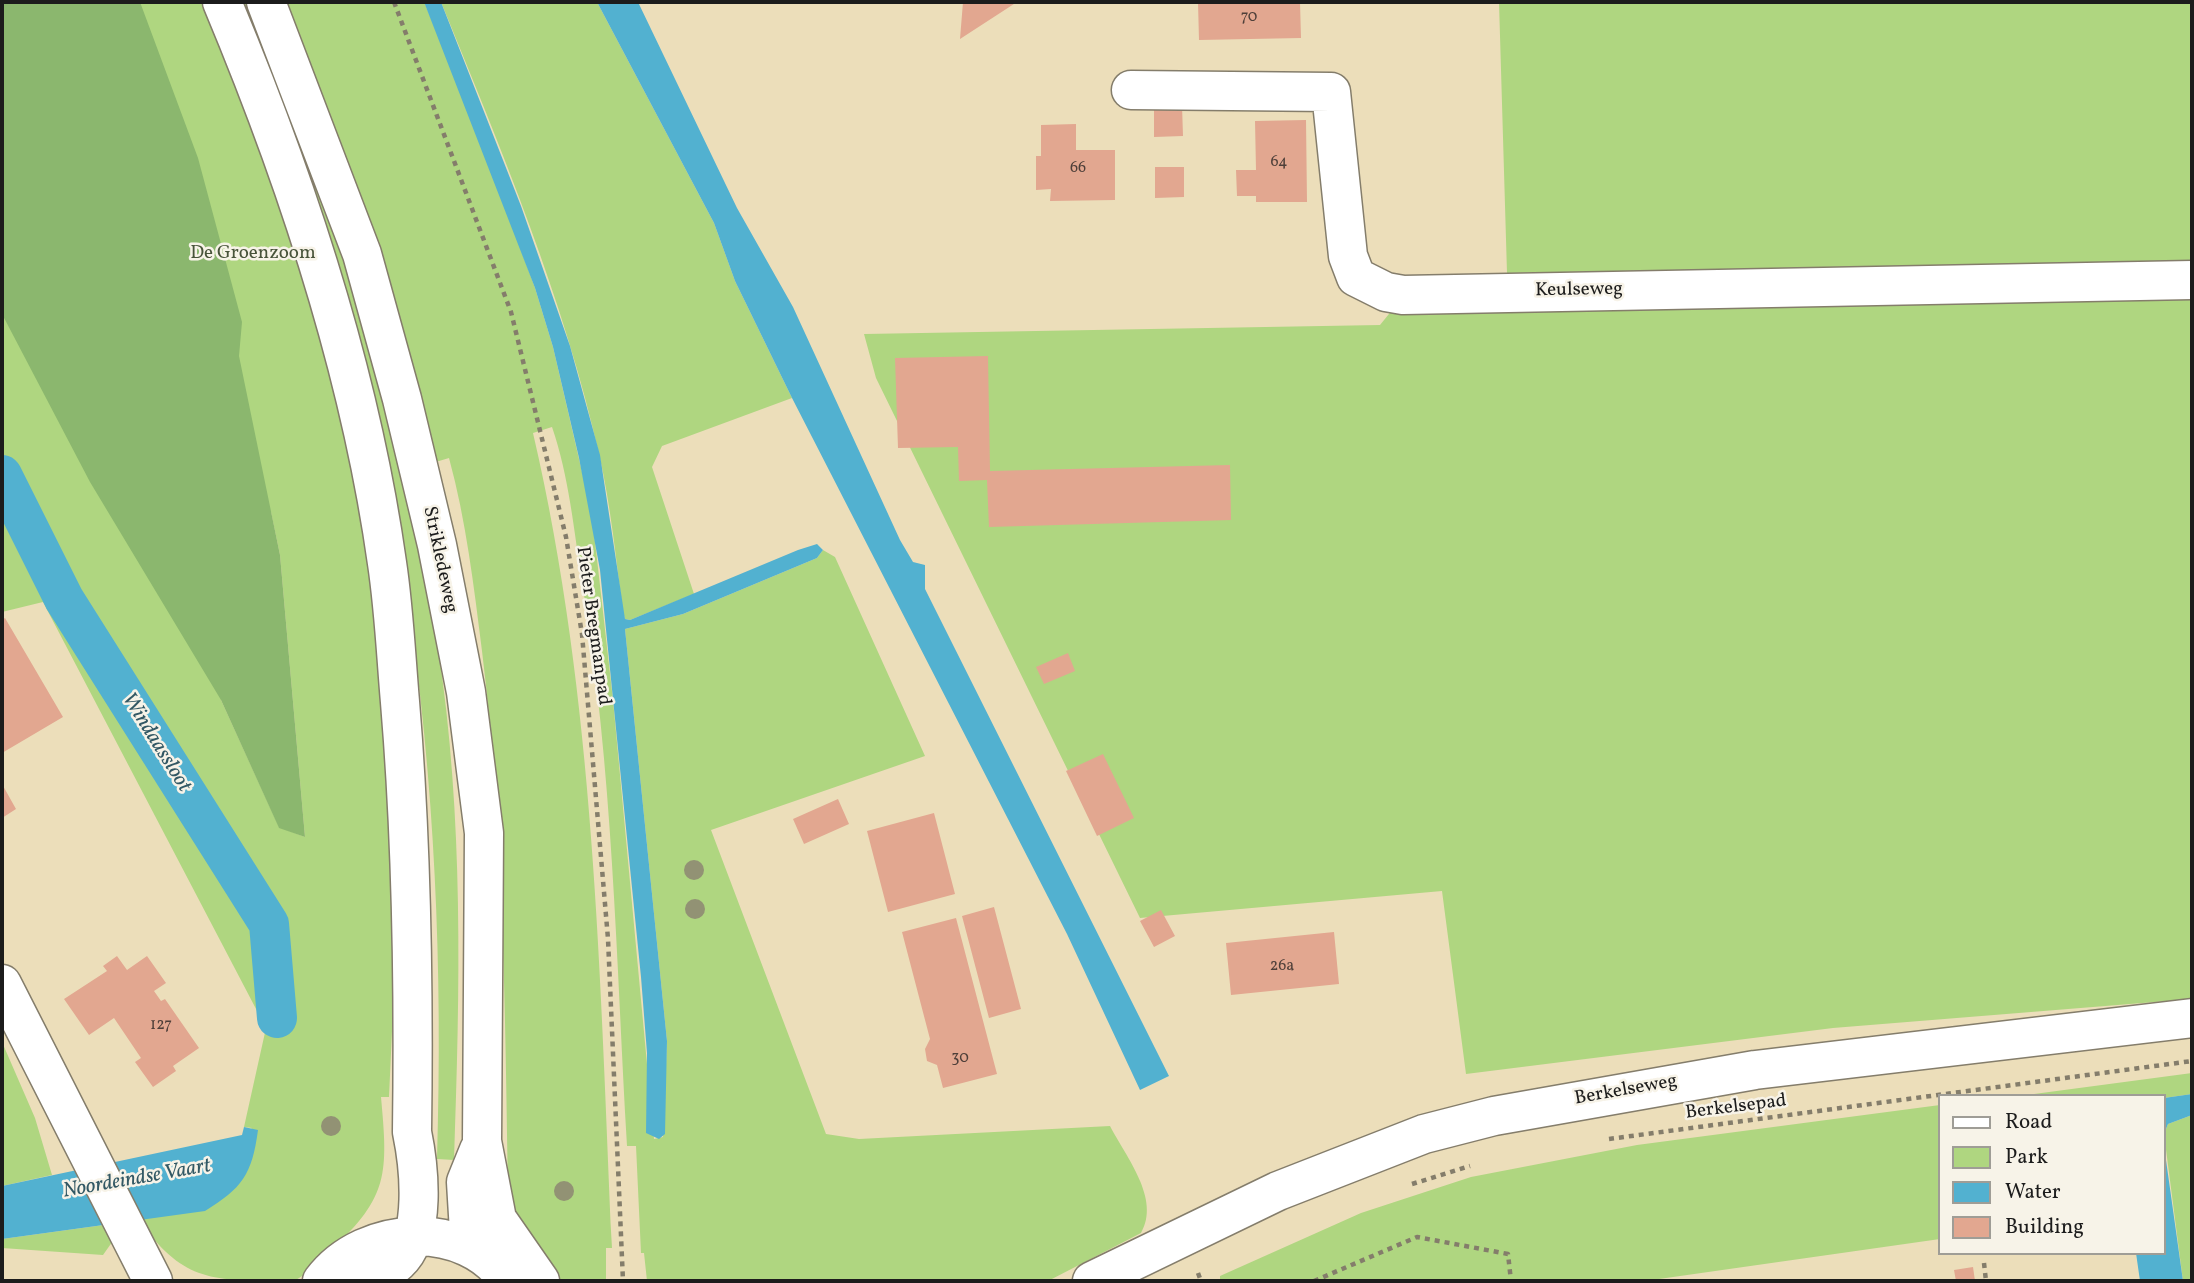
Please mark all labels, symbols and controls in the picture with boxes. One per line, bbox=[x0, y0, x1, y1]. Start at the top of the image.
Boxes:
house number: 70 bbox=[1241, 8, 1257, 28]
house number: 64 bbox=[1270, 153, 1288, 173]
house number: 66 bbox=[1070, 159, 1086, 179]
park label: De Groenzoom bbox=[190, 244, 316, 266]
street label: Keulseweg bbox=[1535, 279, 1623, 303]
street label: Strikledeweg bbox=[417, 504, 461, 616]
street label: Pieter Bregmanpad bbox=[570, 545, 614, 707]
water label: Windaassloot bbox=[115, 689, 195, 797]
house number: 26a bbox=[1270, 957, 1294, 977]
house number: 127 bbox=[150, 1016, 172, 1036]
house number: 30 bbox=[951, 1049, 969, 1069]
street label: Berkelseweg bbox=[1573, 1071, 1679, 1111]
street label: Berkelsepad bbox=[1684, 1090, 1788, 1126]
legend bbox=[1938, 1094, 2166, 1255]
text: Road bbox=[2005, 1108, 2052, 1137]
text: Park bbox=[2005, 1143, 2048, 1172]
water label: Noordeindse Vaart bbox=[61, 1155, 213, 1205]
text: Water bbox=[2005, 1178, 2061, 1207]
text: Building bbox=[2005, 1213, 2084, 1242]

